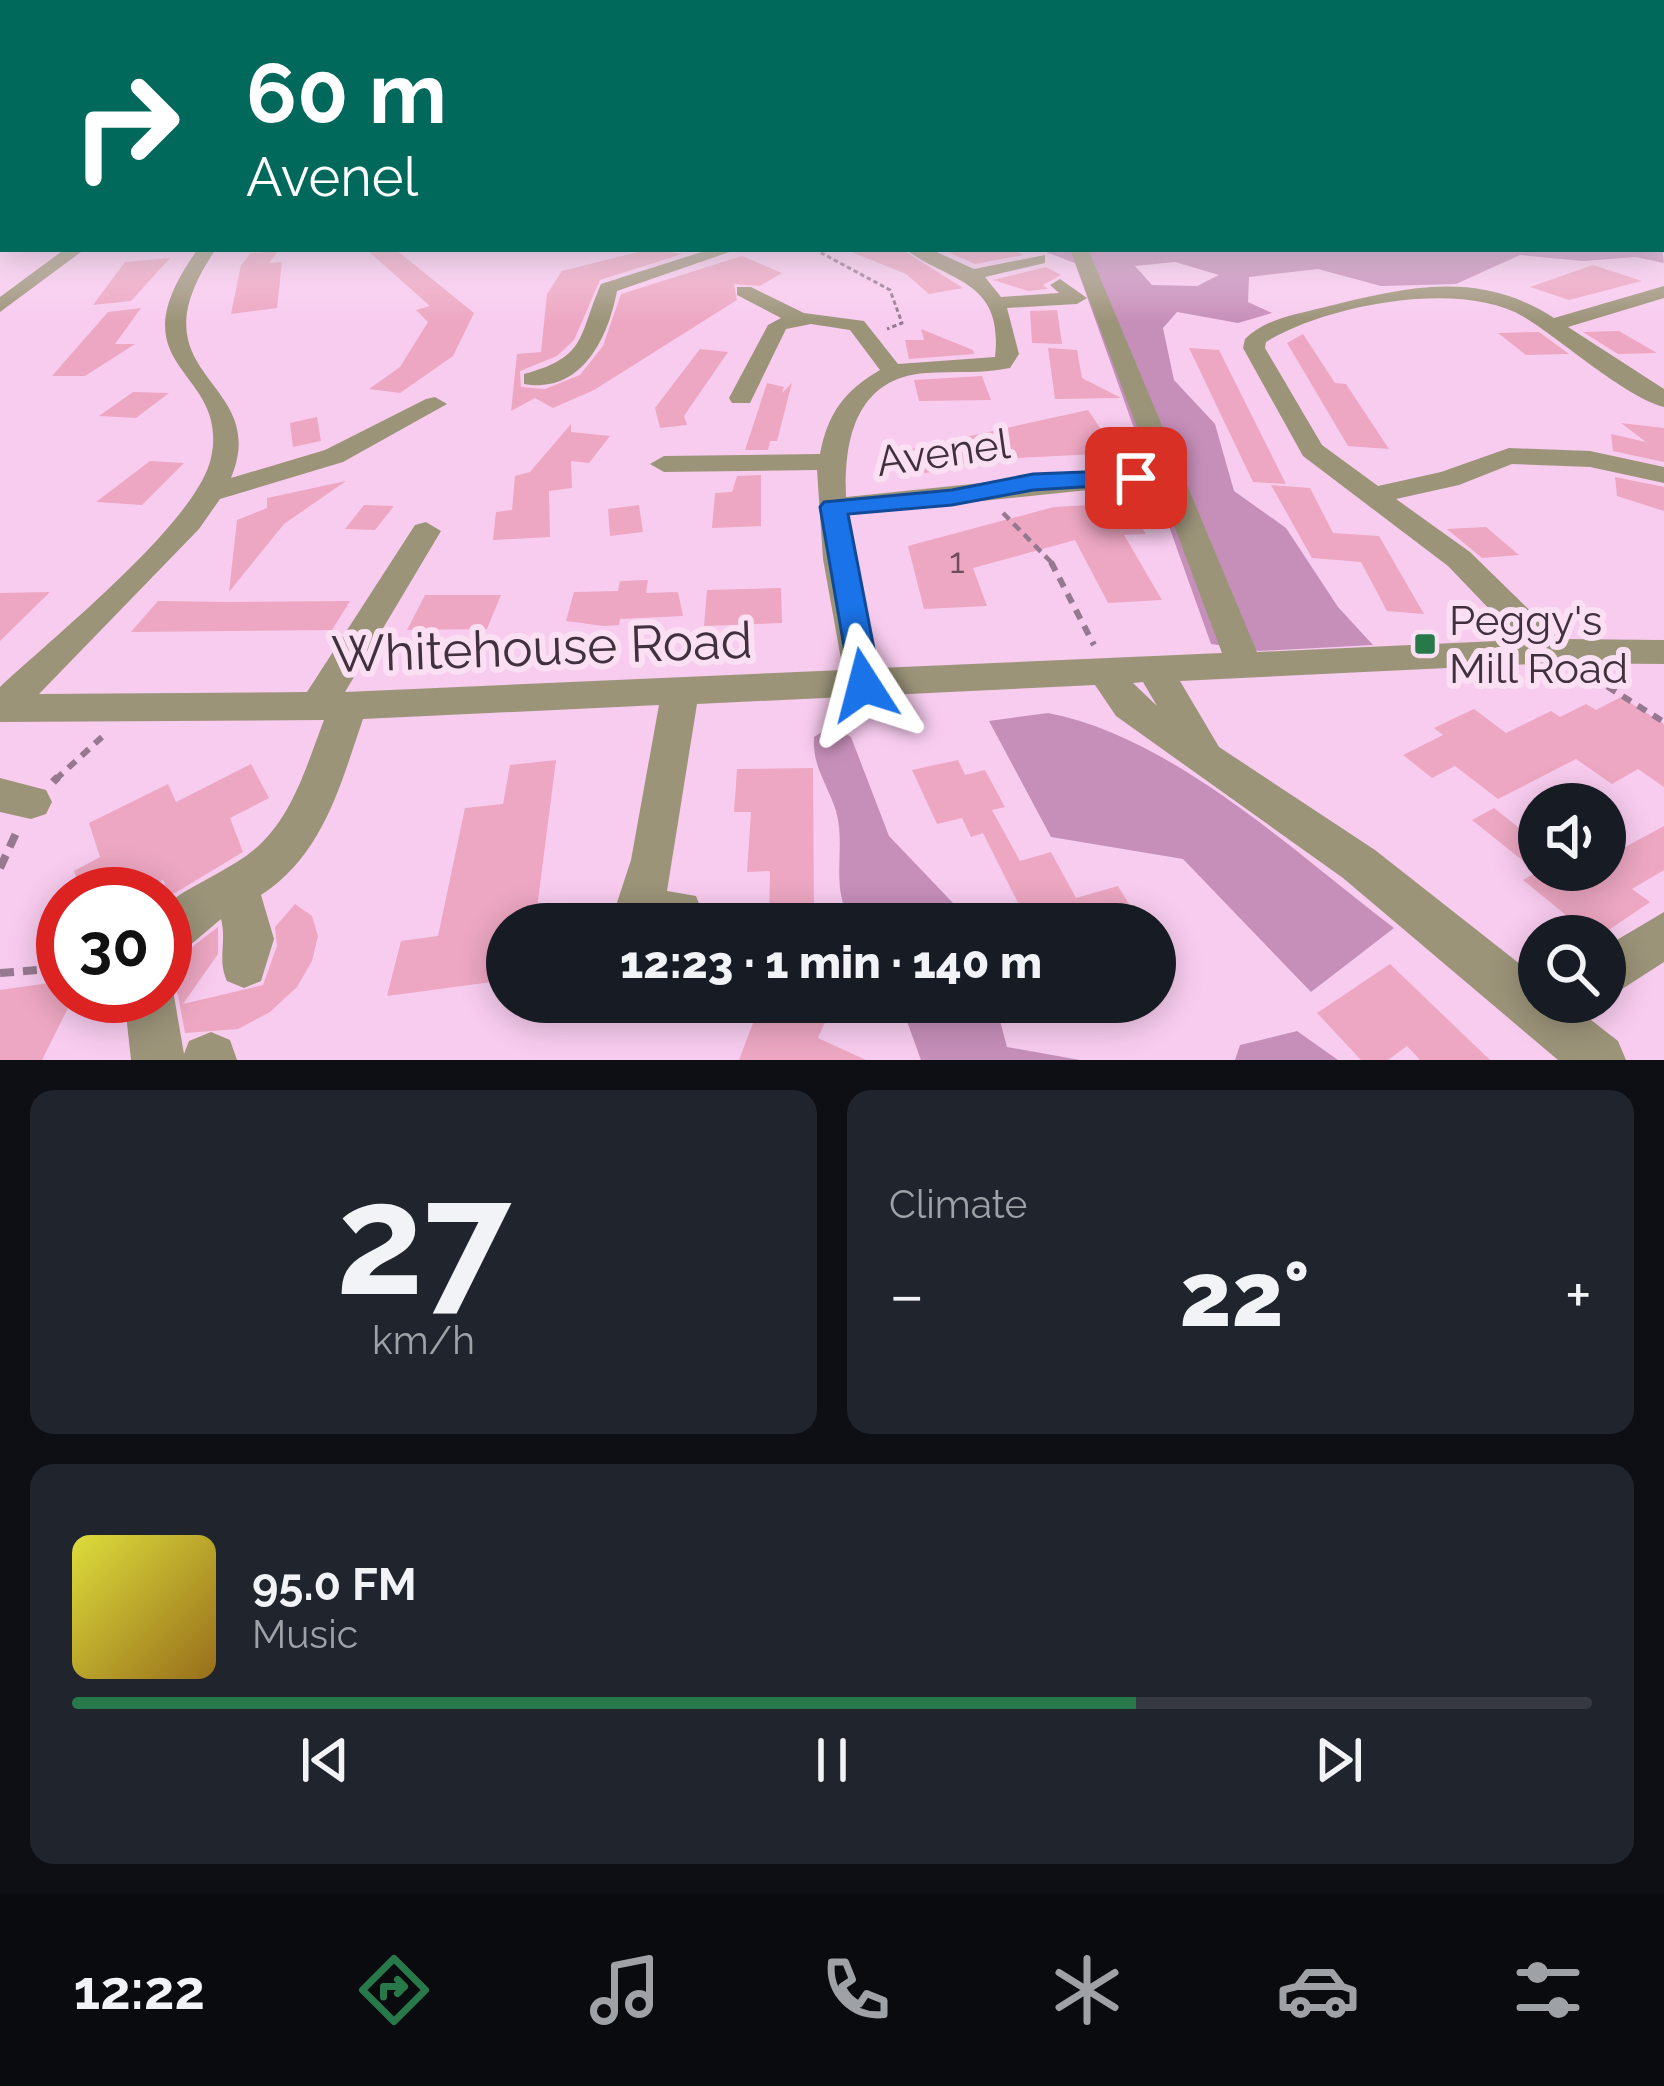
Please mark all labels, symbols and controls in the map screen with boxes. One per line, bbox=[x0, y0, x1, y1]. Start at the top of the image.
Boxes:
text: 60 m bbox=[246, 44, 447, 143]
icon: right bbox=[48, 48, 204, 204]
text: Avenel bbox=[246, 145, 418, 209]
street label: Avenel bbox=[873, 419, 1013, 486]
pin bbox=[1085, 427, 1187, 529]
icon: arrive bbox=[1103, 445, 1169, 511]
house number: 1 bbox=[949, 539, 965, 581]
place label: Peggy's Mill Road bbox=[1449, 596, 1628, 693]
street label: Whitehouse Road bbox=[331, 610, 753, 684]
position arrow bbox=[801, 622, 927, 748]
marker: Peggy's Mill Road bbox=[1412, 631, 1438, 657]
map controls bbox=[1518, 783, 1626, 1023]
button: sound bbox=[1518, 783, 1626, 891]
speed limit sign: 30 bbox=[36, 867, 192, 1023]
button: search bbox=[1518, 915, 1626, 1023]
text: 12:23 · 1 min · 140 m bbox=[620, 936, 1042, 989]
text: 27 bbox=[336, 1147, 511, 1331]
text: Climate bbox=[889, 1181, 1027, 1227]
text: 22° bbox=[1179, 1241, 1310, 1347]
text: − bbox=[889, 1256, 925, 1333]
text: + bbox=[1565, 1256, 1592, 1333]
text: km/h bbox=[372, 1317, 475, 1363]
text: 95.0 FM bbox=[252, 1558, 417, 1611]
text: Music bbox=[252, 1611, 358, 1657]
icon: previous bbox=[292, 1727, 358, 1793]
icon: pause bbox=[799, 1727, 865, 1793]
icon: next bbox=[1306, 1727, 1372, 1793]
icon: directions bbox=[352, 1948, 436, 2032]
icon: music bbox=[583, 1948, 667, 2032]
icon: phone bbox=[814, 1948, 898, 2032]
icon: climate bbox=[1045, 1948, 1129, 2032]
icon: car bbox=[1276, 1948, 1360, 2032]
icon: filters bbox=[1506, 1948, 1590, 2032]
text: 12:22 bbox=[73, 1958, 205, 2022]

